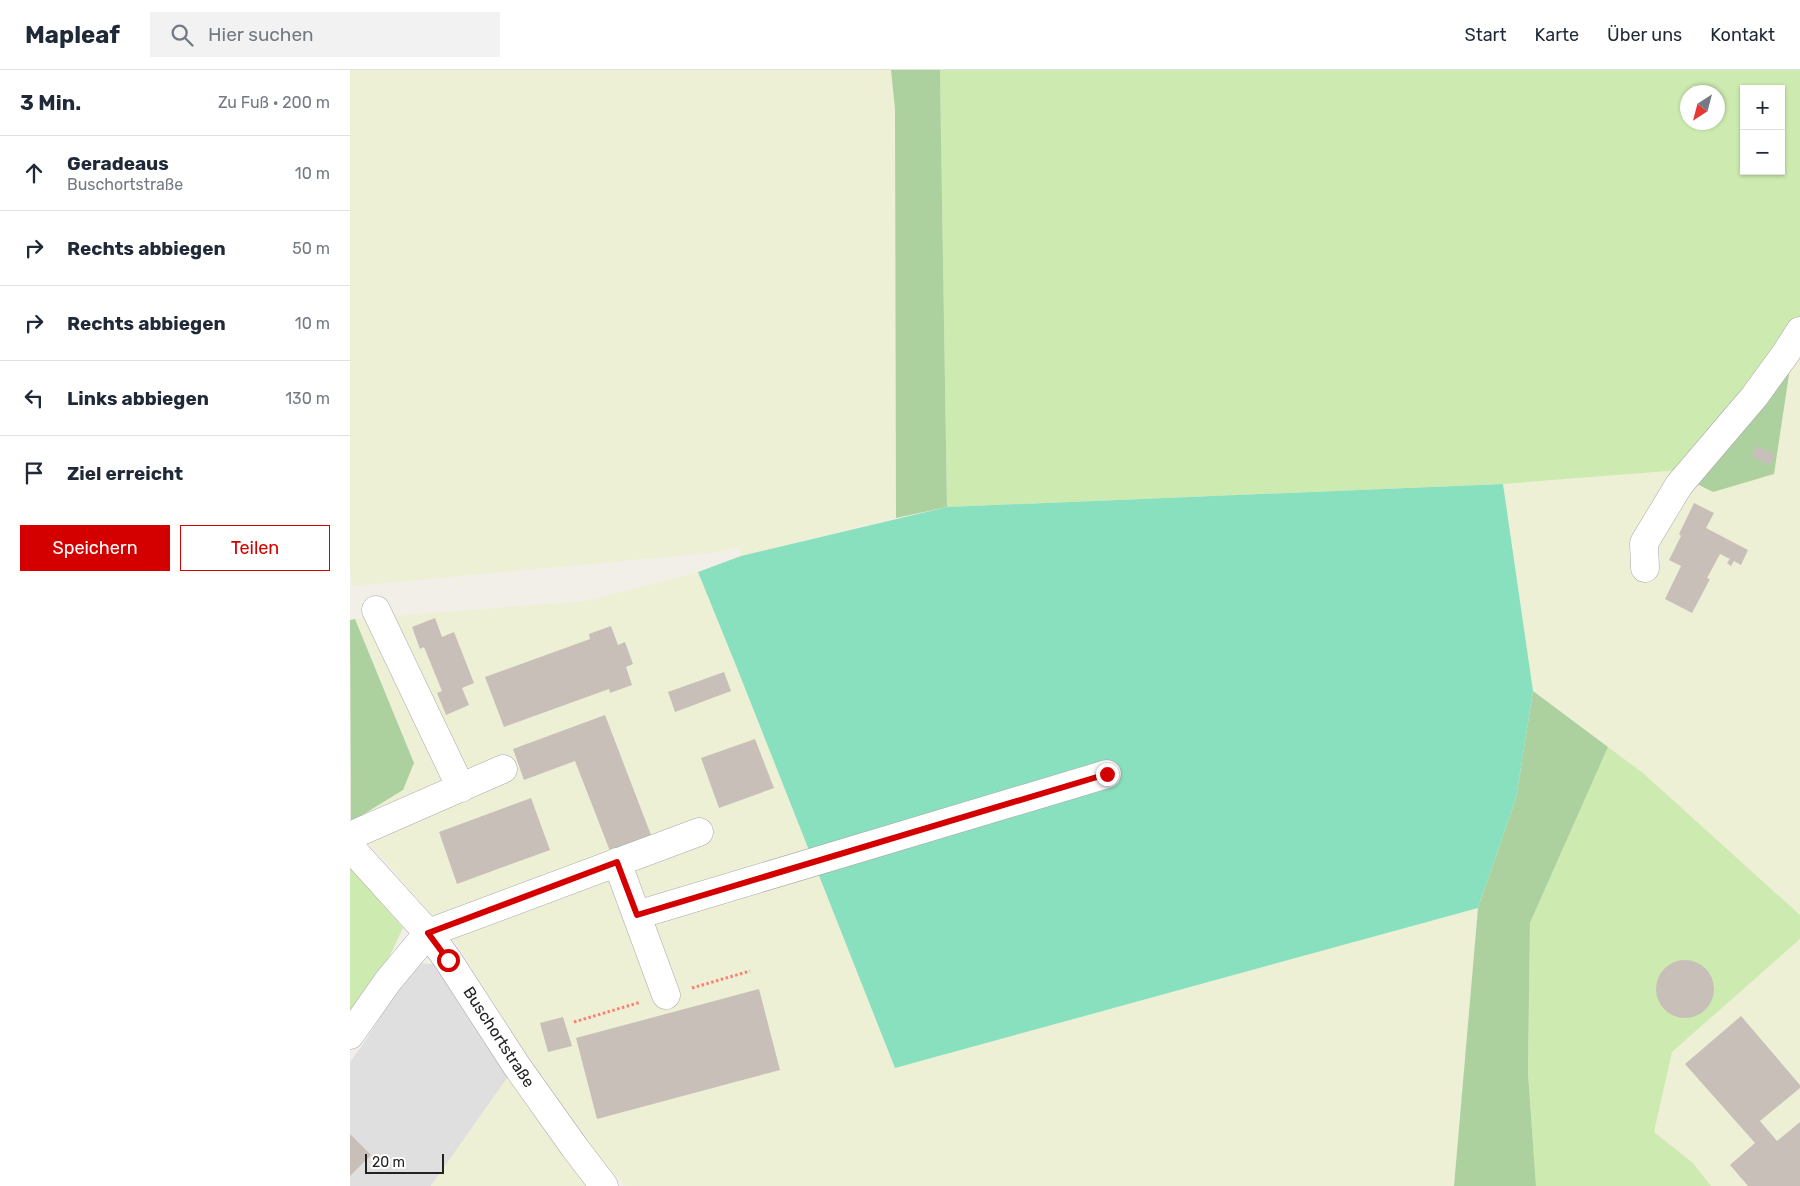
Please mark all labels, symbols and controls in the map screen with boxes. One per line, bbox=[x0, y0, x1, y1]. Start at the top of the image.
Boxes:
search box bbox=[150, 12, 500, 57]
text: Mapleaf bbox=[25, 21, 120, 49]
icon: search bbox=[168, 21, 196, 49]
text: Hier suchen bbox=[208, 23, 314, 46]
text: Start bbox=[1464, 24, 1507, 46]
text: Karte bbox=[1535, 24, 1579, 46]
text: Über uns bbox=[1607, 24, 1682, 46]
text: Kontakt bbox=[1710, 24, 1775, 46]
north arrow bbox=[1680, 85, 1725, 130]
map controls bbox=[1740, 85, 1785, 175]
button: + bbox=[1740, 85, 1785, 130]
text: 3 Min. bbox=[20, 90, 81, 115]
text: Zu Fuß · 200 m bbox=[218, 93, 330, 112]
button: − bbox=[1740, 130, 1785, 175]
text: Geradeaus bbox=[67, 152, 169, 175]
icon: ahead bbox=[20, 159, 48, 187]
text: 10 m bbox=[295, 164, 330, 183]
text: Buschortstraße bbox=[67, 175, 183, 194]
icon: right bbox=[20, 234, 48, 262]
text: Rechts abbiegen bbox=[67, 237, 226, 260]
text: 50 m bbox=[292, 239, 330, 258]
icon: right bbox=[20, 309, 48, 337]
text: Rechts abbiegen bbox=[67, 312, 226, 335]
text: 10 m bbox=[295, 314, 330, 333]
icon: left bbox=[20, 384, 48, 412]
text: Links abbiegen bbox=[67, 387, 209, 410]
text: 130 m bbox=[285, 389, 330, 408]
icon: arrive bbox=[20, 459, 48, 487]
text: Ziel erreicht bbox=[67, 462, 183, 485]
button: Speichern bbox=[20, 525, 170, 571]
button: Teilen bbox=[180, 525, 330, 571]
route end bbox=[1096, 763, 1119, 786]
route start bbox=[437, 949, 460, 972]
street label: Buschortstraße bbox=[459, 983, 539, 1091]
scale bar bbox=[365, 1151, 444, 1174]
text: 20 m bbox=[372, 1154, 405, 1171]

